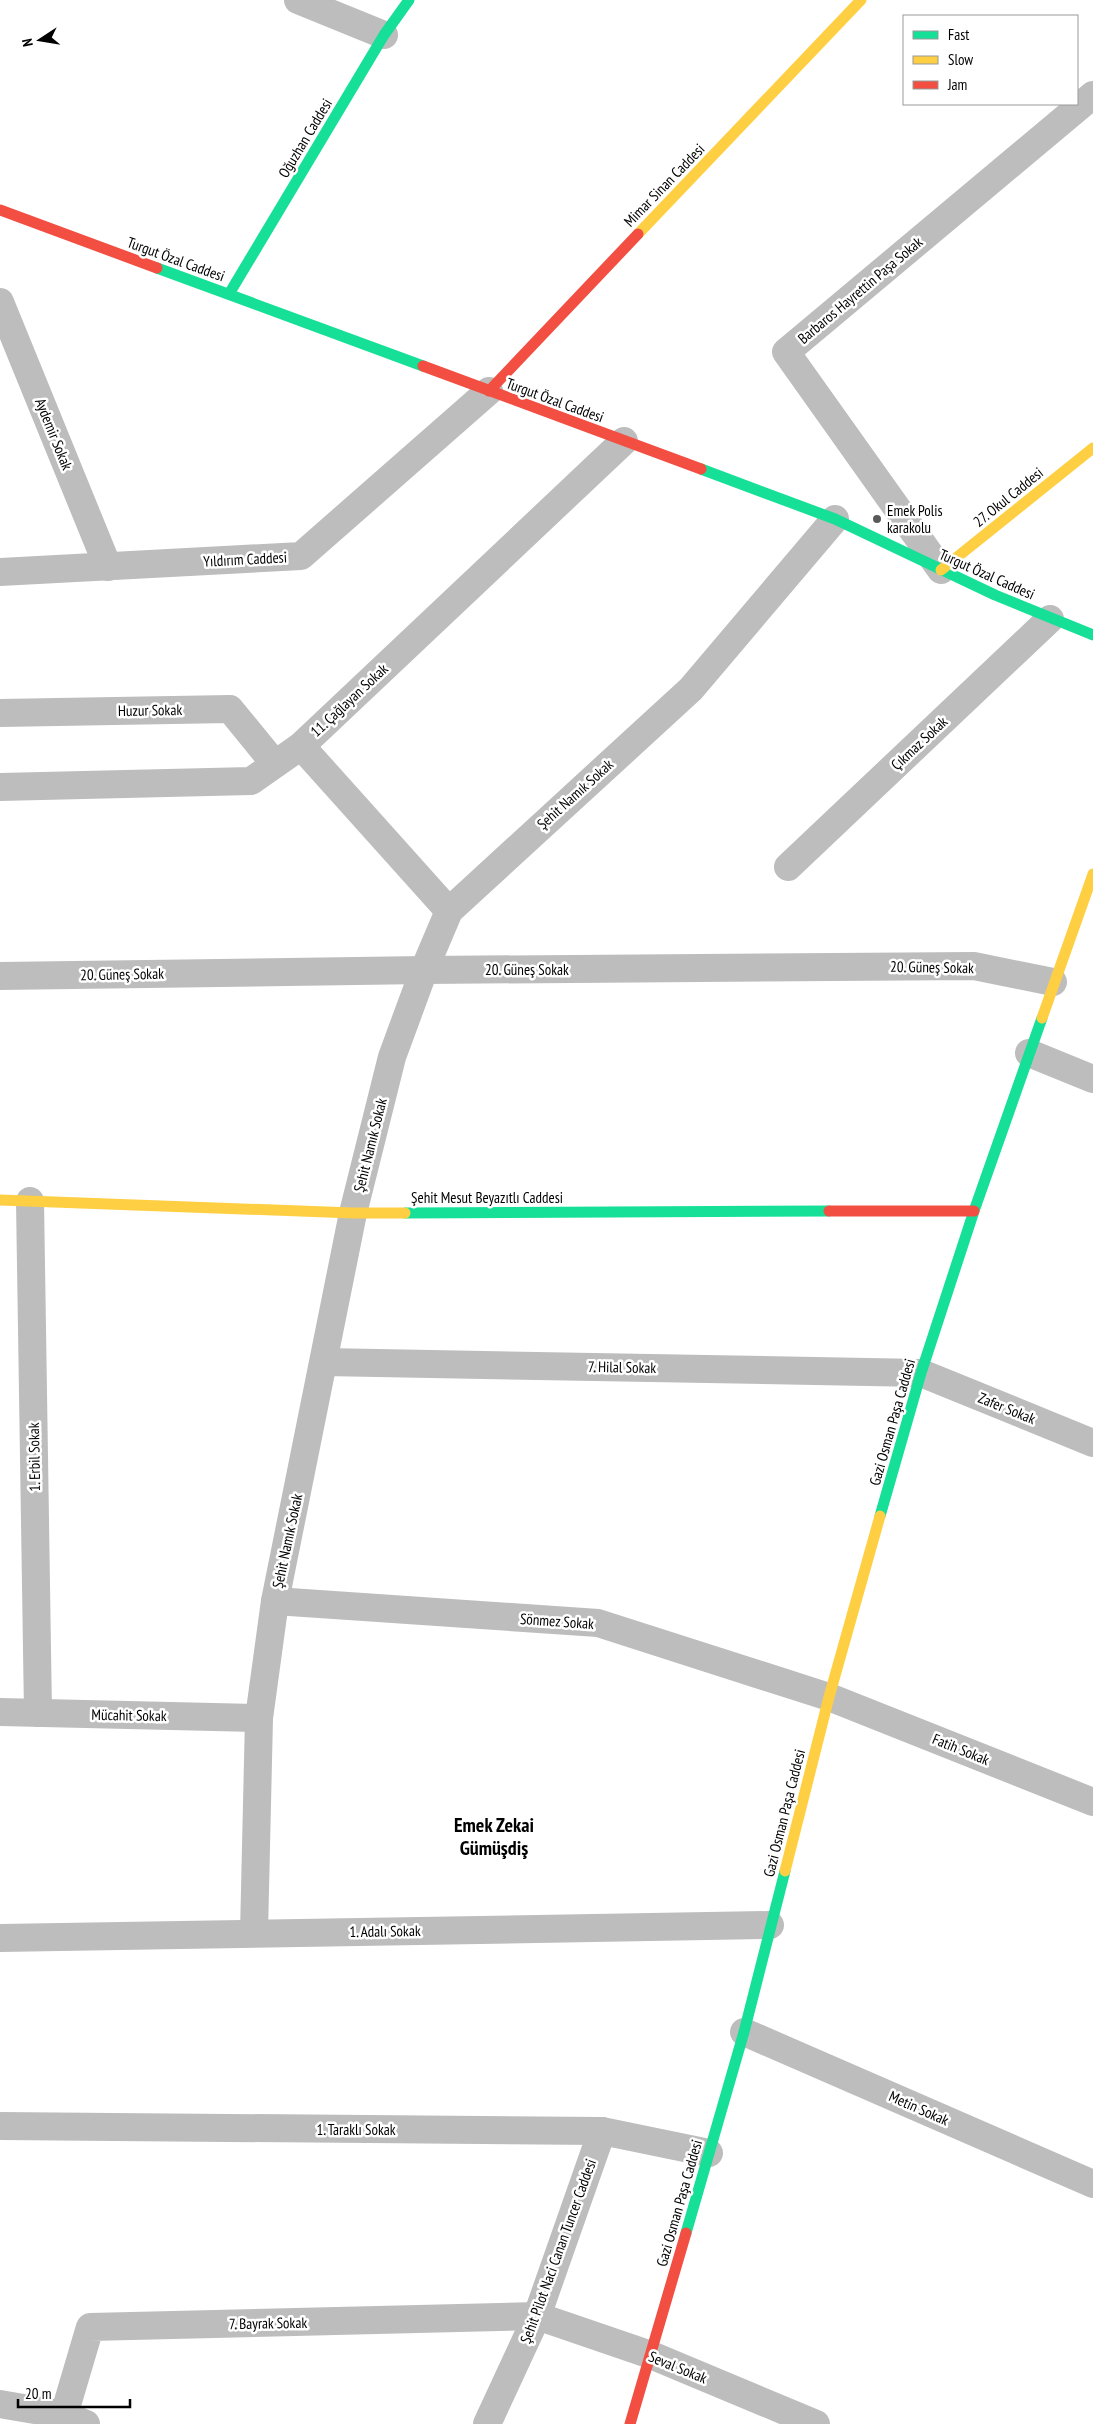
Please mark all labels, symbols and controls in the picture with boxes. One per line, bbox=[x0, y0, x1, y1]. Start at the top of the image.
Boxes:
north arrow bbox=[15, 15, 65, 65]
legend bbox=[903, 15, 1078, 105]
text: Fast bbox=[948, 25, 969, 44]
text: N bbox=[18, 37, 37, 48]
text: Slow bbox=[948, 50, 973, 69]
text: Jam bbox=[947, 75, 967, 94]
street label: Oğuzhan Caddesi bbox=[274, 95, 336, 181]
street label: Mimar Sinan Caddesi bbox=[620, 140, 708, 230]
street label: Barbaros Hayrettin Paşa Sokak bbox=[794, 232, 926, 348]
street label: Turgut Özal Caddesi bbox=[125, 233, 227, 285]
street label: Turgut Özal Caddesi bbox=[504, 374, 606, 426]
street label: Aydemir Sokak bbox=[31, 395, 77, 473]
street label: 27. Okul Caddesi bbox=[969, 463, 1047, 531]
place label: Emek Polis karakolu bbox=[887, 501, 943, 537]
marker: Emek Polis karakolu bbox=[871, 513, 883, 525]
street label: Turgut Özal Caddesi bbox=[936, 544, 1038, 604]
street label: Yıldırım Caddesi bbox=[203, 547, 287, 571]
street label: 11. Çağlayan Sokak bbox=[306, 659, 392, 741]
street label: Huzur Sokak bbox=[118, 700, 182, 720]
street label: Çıkmaz Sokak bbox=[887, 712, 951, 774]
street label: Şehit Namık Sokak bbox=[533, 755, 617, 833]
street label: 20. Güneş Sokak bbox=[890, 957, 974, 977]
street label: 20. Güneş Sokak bbox=[485, 960, 569, 979]
street label: 20. Güneş Sokak bbox=[80, 964, 164, 984]
street label: Şehit Namık Sokak bbox=[349, 1096, 391, 1194]
street label: Şehit Mesut Beyazıtlı Caddesi bbox=[411, 1188, 563, 1207]
street label: Gazi Osman Paşa Caddesi bbox=[865, 1356, 919, 1488]
street label: 7. Hilal Sokak bbox=[588, 1357, 656, 1377]
street label: Zafer Sokak bbox=[976, 1388, 1039, 1428]
street label: 1. Erbil Sokak bbox=[24, 1422, 44, 1492]
street label: Şehit Namık Sokak bbox=[268, 1492, 306, 1590]
street label: Sönmez Sokak bbox=[519, 1609, 595, 1633]
street label: Mücahit Sokak bbox=[91, 1705, 167, 1725]
street label: Fatih Sokak bbox=[930, 1729, 992, 1769]
street label: Gazi Osman Paşa Caddesi bbox=[759, 1747, 809, 1879]
district label: Emek Zekai Gümüşdiş bbox=[454, 1812, 534, 1861]
street label: 1. Adalı Sokak bbox=[349, 1921, 421, 1941]
street label: Metin Sokak bbox=[886, 2086, 952, 2130]
street label: 1. Taraklı Sokak bbox=[316, 2120, 396, 2139]
street label: Gazi Osman Paşa Caddesi bbox=[652, 2137, 706, 2269]
street label: Şehit Pilot Naci Canan Tuncer Caddesi bbox=[516, 2156, 600, 2346]
street label: 7. Bayrak Sokak bbox=[229, 2313, 307, 2333]
street label: Seval Sokak bbox=[646, 2347, 710, 2387]
scale bar bbox=[18, 2376, 130, 2408]
text: 20 m bbox=[25, 2384, 51, 2403]

